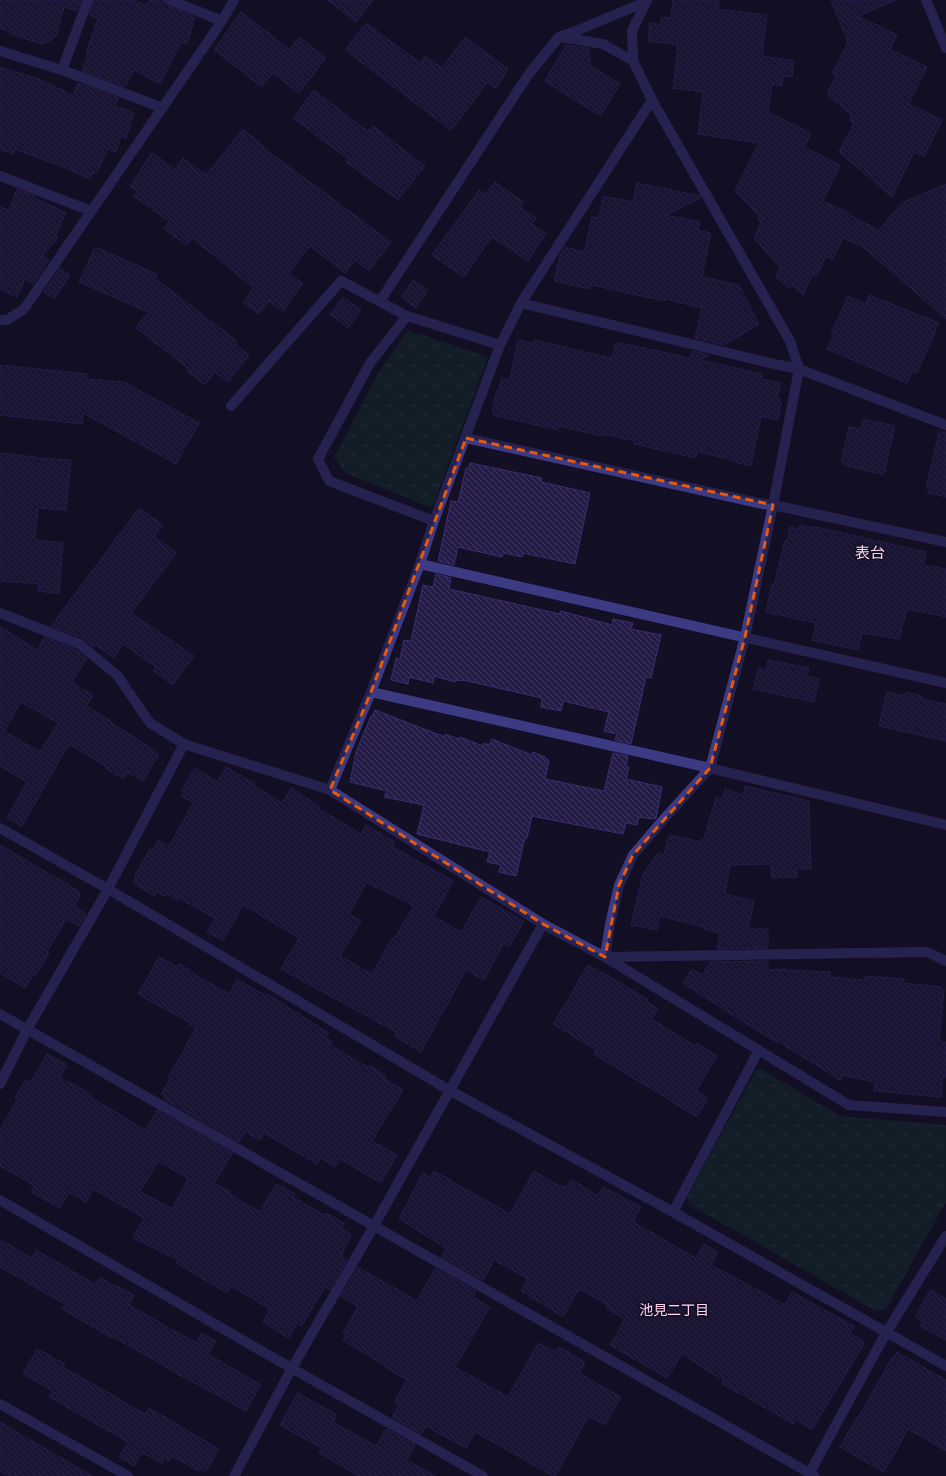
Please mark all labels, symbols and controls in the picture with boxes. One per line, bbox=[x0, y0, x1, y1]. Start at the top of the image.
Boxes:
district label: 表台 bbox=[855, 543, 885, 562]
district label: 池見二丁目 bbox=[639, 1301, 709, 1318]

